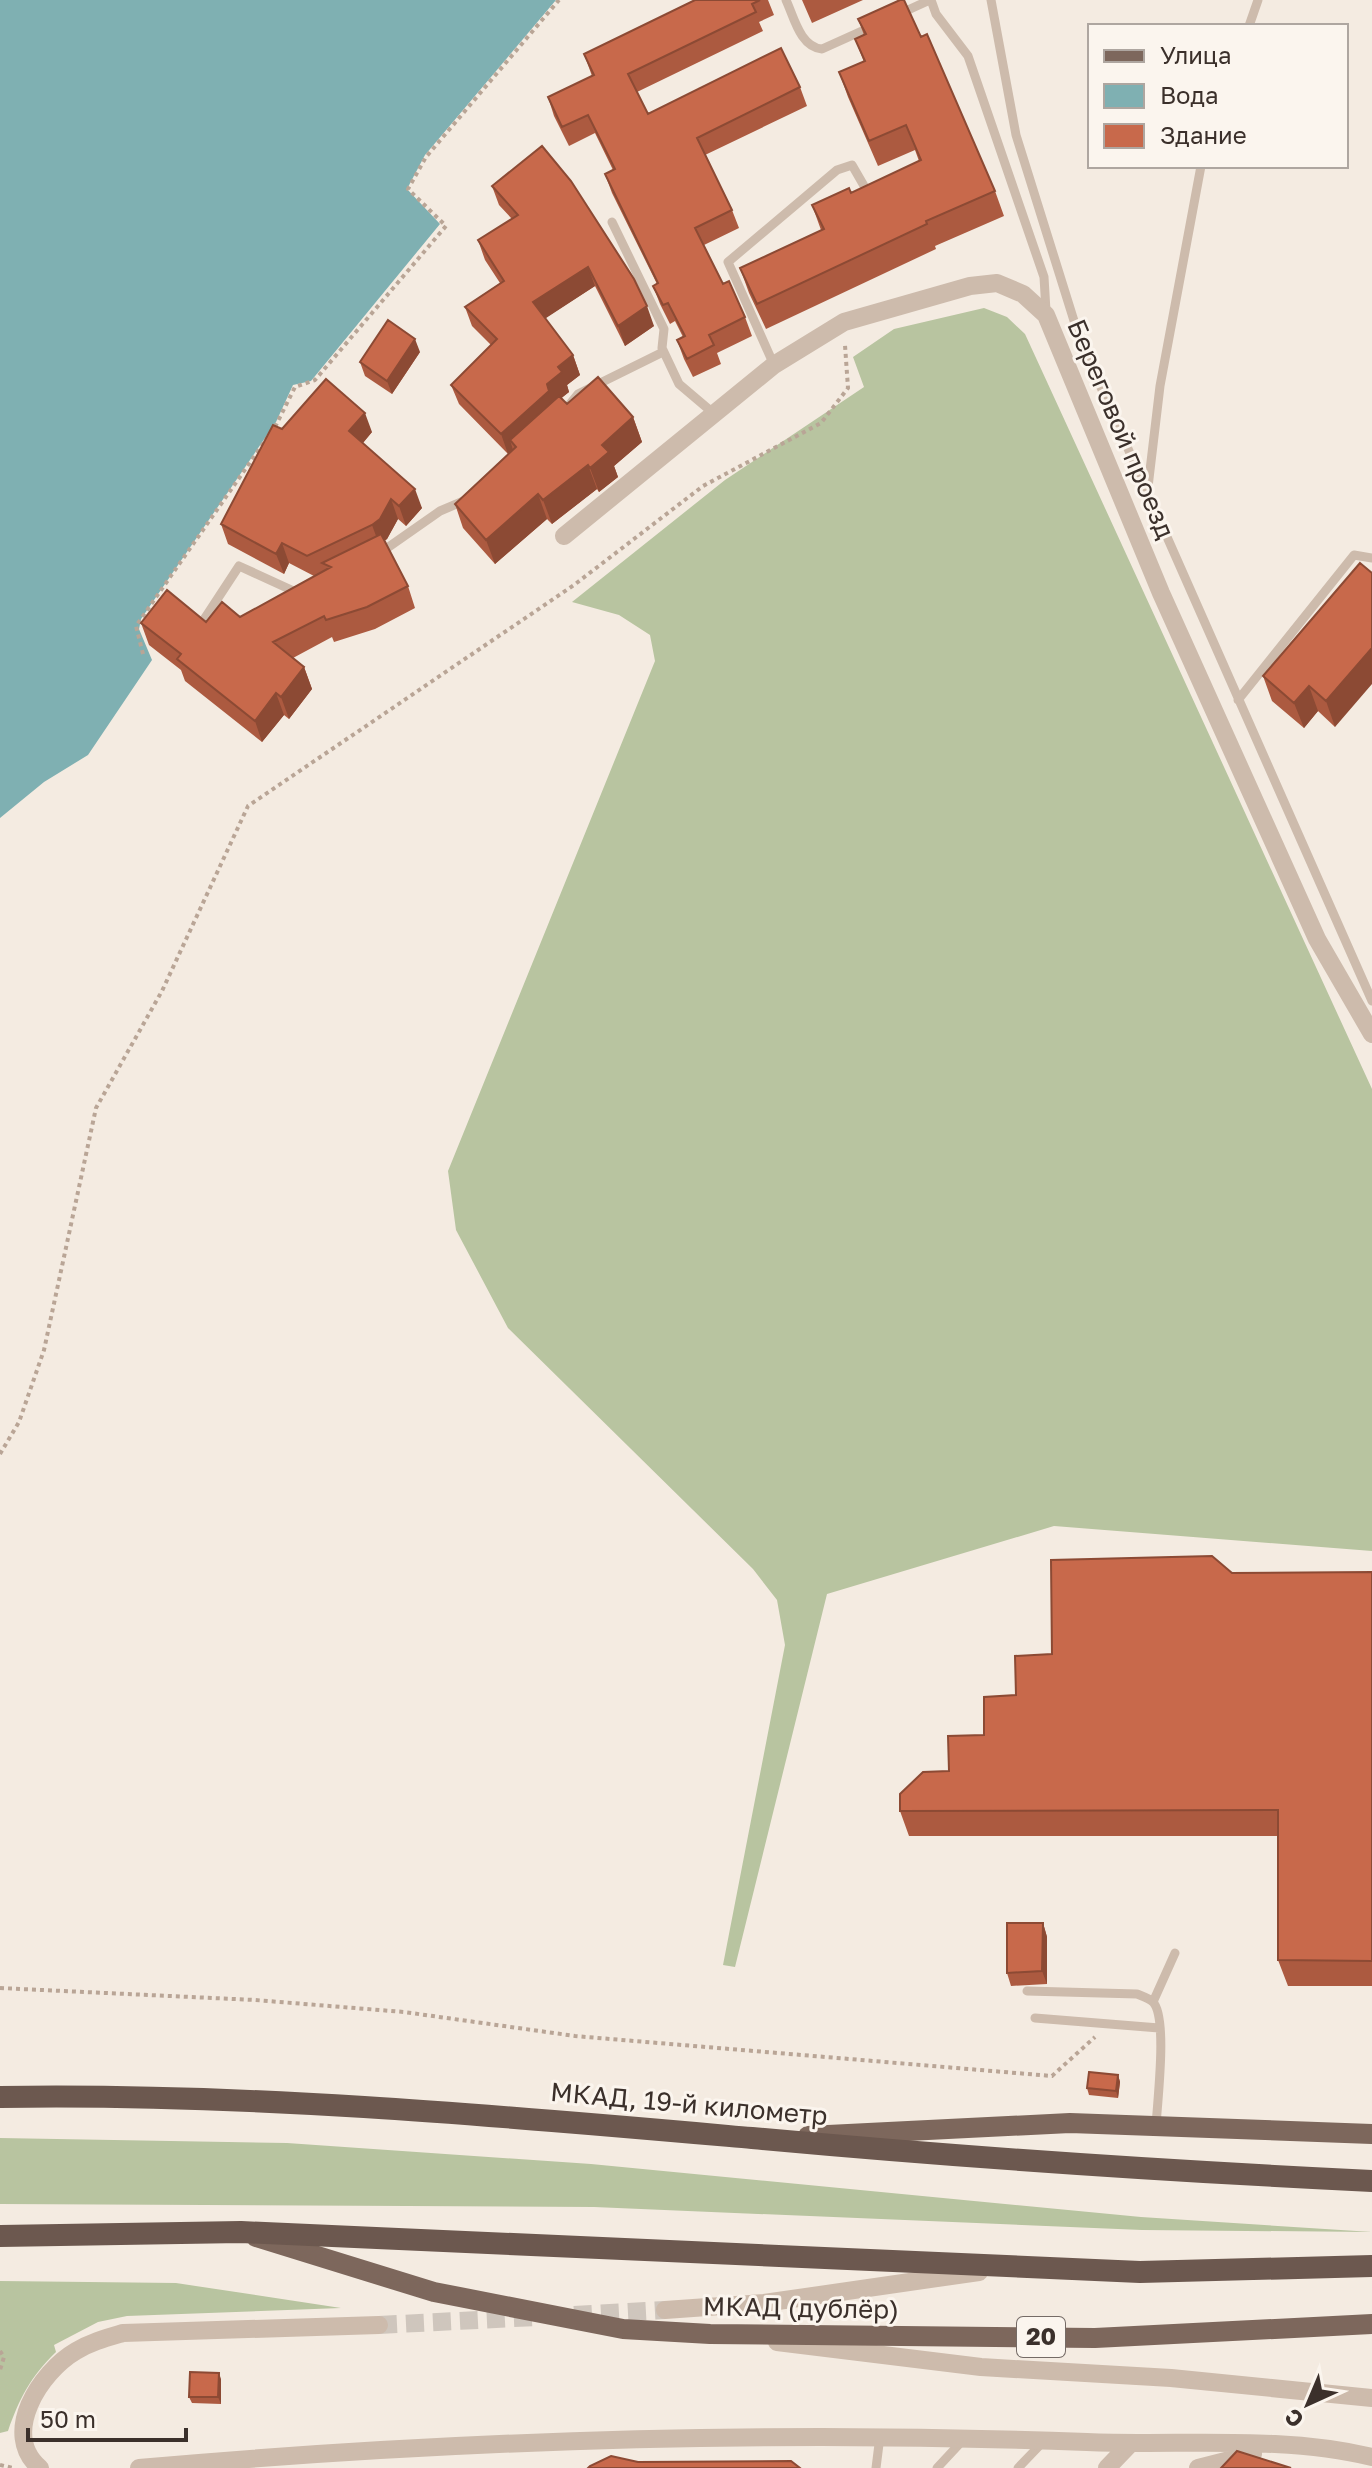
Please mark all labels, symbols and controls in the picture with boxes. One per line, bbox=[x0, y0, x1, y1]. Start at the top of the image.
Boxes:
legend bbox=[1088, 24, 1348, 168]
text: Улица bbox=[1160, 40, 1232, 69]
text: Вода bbox=[1160, 80, 1219, 109]
text: Здание bbox=[1160, 120, 1247, 149]
street label: Береговой проезд bbox=[1061, 315, 1182, 543]
street label: МКАД, 19-й километр bbox=[549, 2076, 829, 2131]
street label: МКАД (дублёр) bbox=[703, 2290, 899, 2325]
road number: 20 bbox=[1017, 2317, 1065, 2357]
north arrow bbox=[1268, 2364, 1348, 2444]
scale bar bbox=[28, 2392, 186, 2442]
text: 50 m bbox=[40, 2404, 96, 2433]
text: С bbox=[1279, 2404, 1309, 2434]

